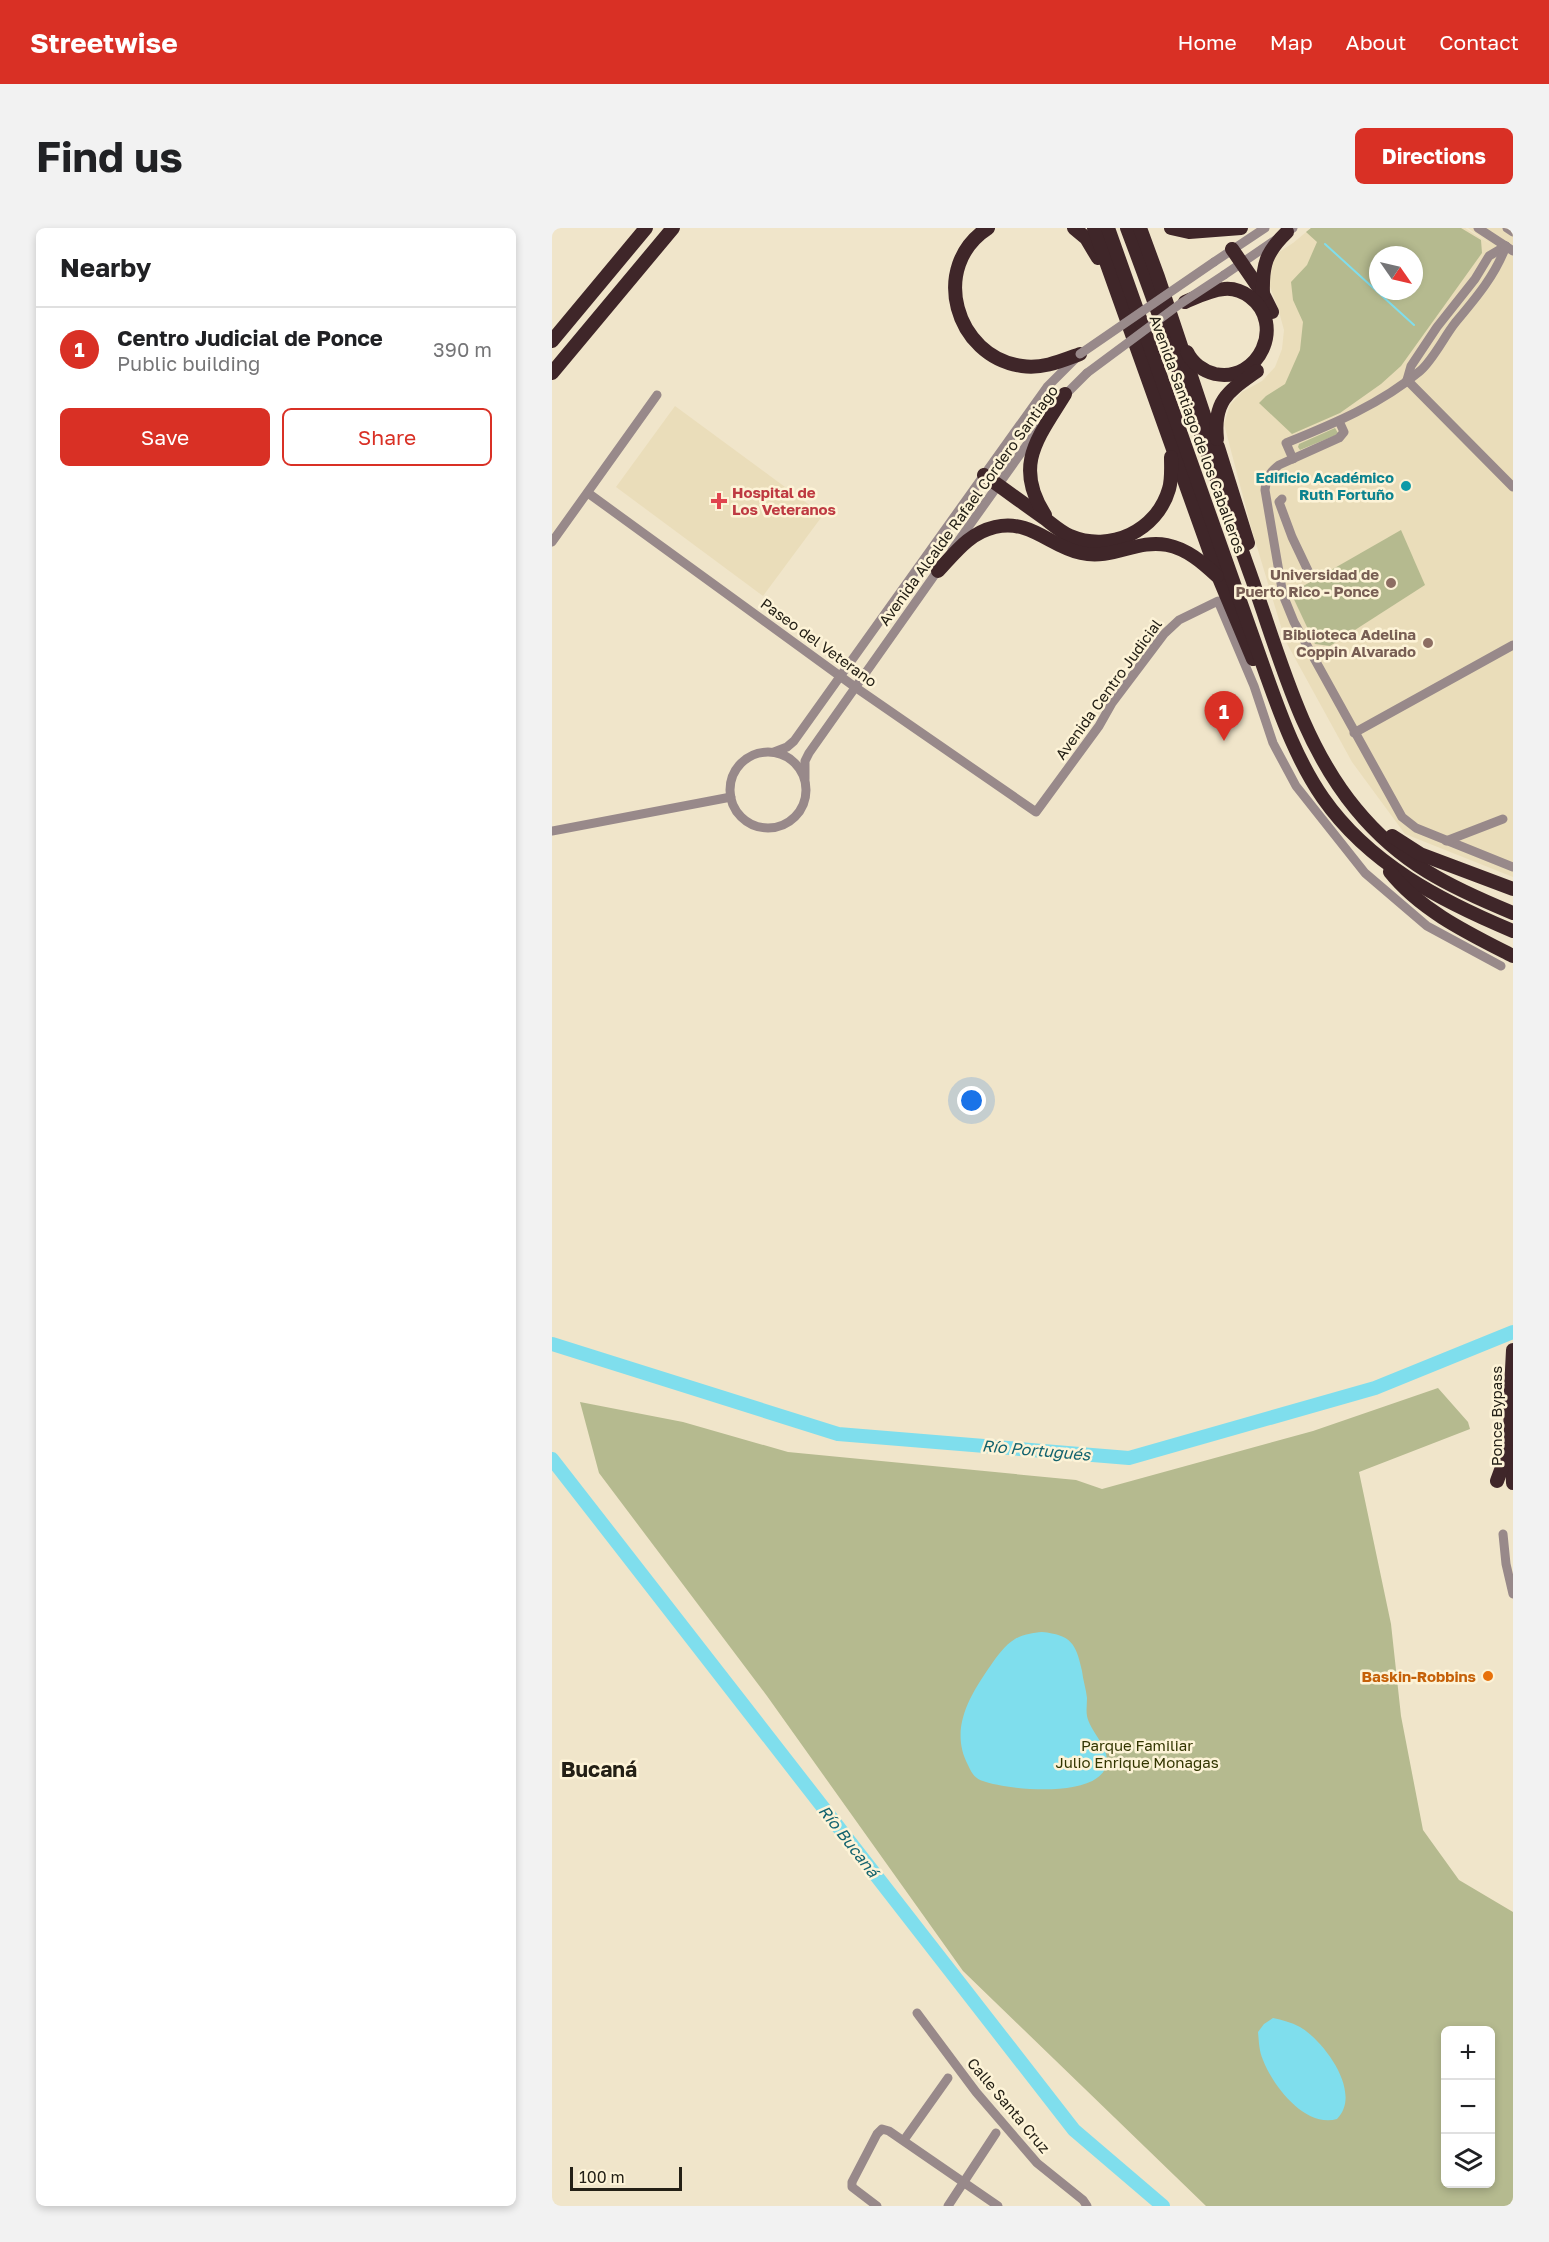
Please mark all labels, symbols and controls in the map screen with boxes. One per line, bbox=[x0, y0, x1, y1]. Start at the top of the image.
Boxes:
text: Streetwise bbox=[30, 26, 178, 59]
text: Home bbox=[1177, 29, 1237, 55]
text: Map bbox=[1270, 29, 1313, 55]
text: About bbox=[1346, 29, 1406, 55]
text: Contact bbox=[1439, 29, 1519, 55]
button: Directions bbox=[1355, 128, 1513, 184]
text: Find us bbox=[36, 131, 183, 181]
north arrow bbox=[1369, 246, 1423, 300]
text: Nearby bbox=[60, 252, 151, 283]
street label: Avenida Santiago de los Caballeros bbox=[1146, 312, 1250, 556]
text: Centro Judicial de Ponce bbox=[117, 324, 383, 351]
text: 1 bbox=[74, 337, 85, 361]
text: 390 m bbox=[433, 337, 492, 361]
text: Public building bbox=[117, 351, 260, 375]
street label: Avenida Alcalde Rafael Cordero Santiago bbox=[875, 381, 1061, 629]
button: Save bbox=[60, 408, 270, 466]
button: Share bbox=[282, 408, 492, 466]
place label: Edificio Académico Ruth Fortuño bbox=[1256, 468, 1394, 503]
marker: Edificio Académico Ruth Fortuño bbox=[1399, 479, 1413, 493]
place label: Hospital de Los Veteranos bbox=[732, 483, 836, 518]
marker: Hospital de Los Veteranos bbox=[710, 492, 728, 510]
place label: Universidad de Puerto Rico - Ponce bbox=[1235, 565, 1379, 600]
marker: Universidad de Puerto Rico - Ponce bbox=[1384, 576, 1398, 590]
street label: Paseo del Veterano bbox=[757, 594, 881, 690]
street label: Avenida Centro Judicial bbox=[1051, 615, 1165, 763]
place label: Biblioteca Adelina Coppin Alvarado bbox=[1283, 625, 1416, 660]
marker: Biblioteca Adelina Coppin Alvarado bbox=[1421, 636, 1435, 650]
pin: 1 bbox=[1204, 692, 1244, 741]
your location bbox=[957, 1086, 986, 1115]
street label: Ponce Bypass bbox=[1487, 1366, 1505, 1466]
water label: Río Portugués bbox=[981, 1435, 1092, 1465]
place label: Baskin-Robbins bbox=[1362, 1667, 1476, 1685]
marker: Baskin-Robbins bbox=[1481, 1669, 1495, 1683]
park label: Parque Familiar Julio Enrique Monagas bbox=[1055, 1736, 1219, 1771]
district label: Bucaná bbox=[561, 1756, 637, 1782]
water label: Río Bucaná bbox=[815, 1801, 884, 1883]
map controls bbox=[1441, 2026, 1495, 2188]
button: + bbox=[1441, 2026, 1495, 2080]
street label: Calle Santa Cruz bbox=[964, 2054, 1054, 2157]
button: − bbox=[1441, 2080, 1495, 2134]
button: layers bbox=[1441, 2134, 1495, 2188]
scale bar bbox=[570, 2164, 682, 2192]
text: 100 m bbox=[579, 2167, 625, 2187]

